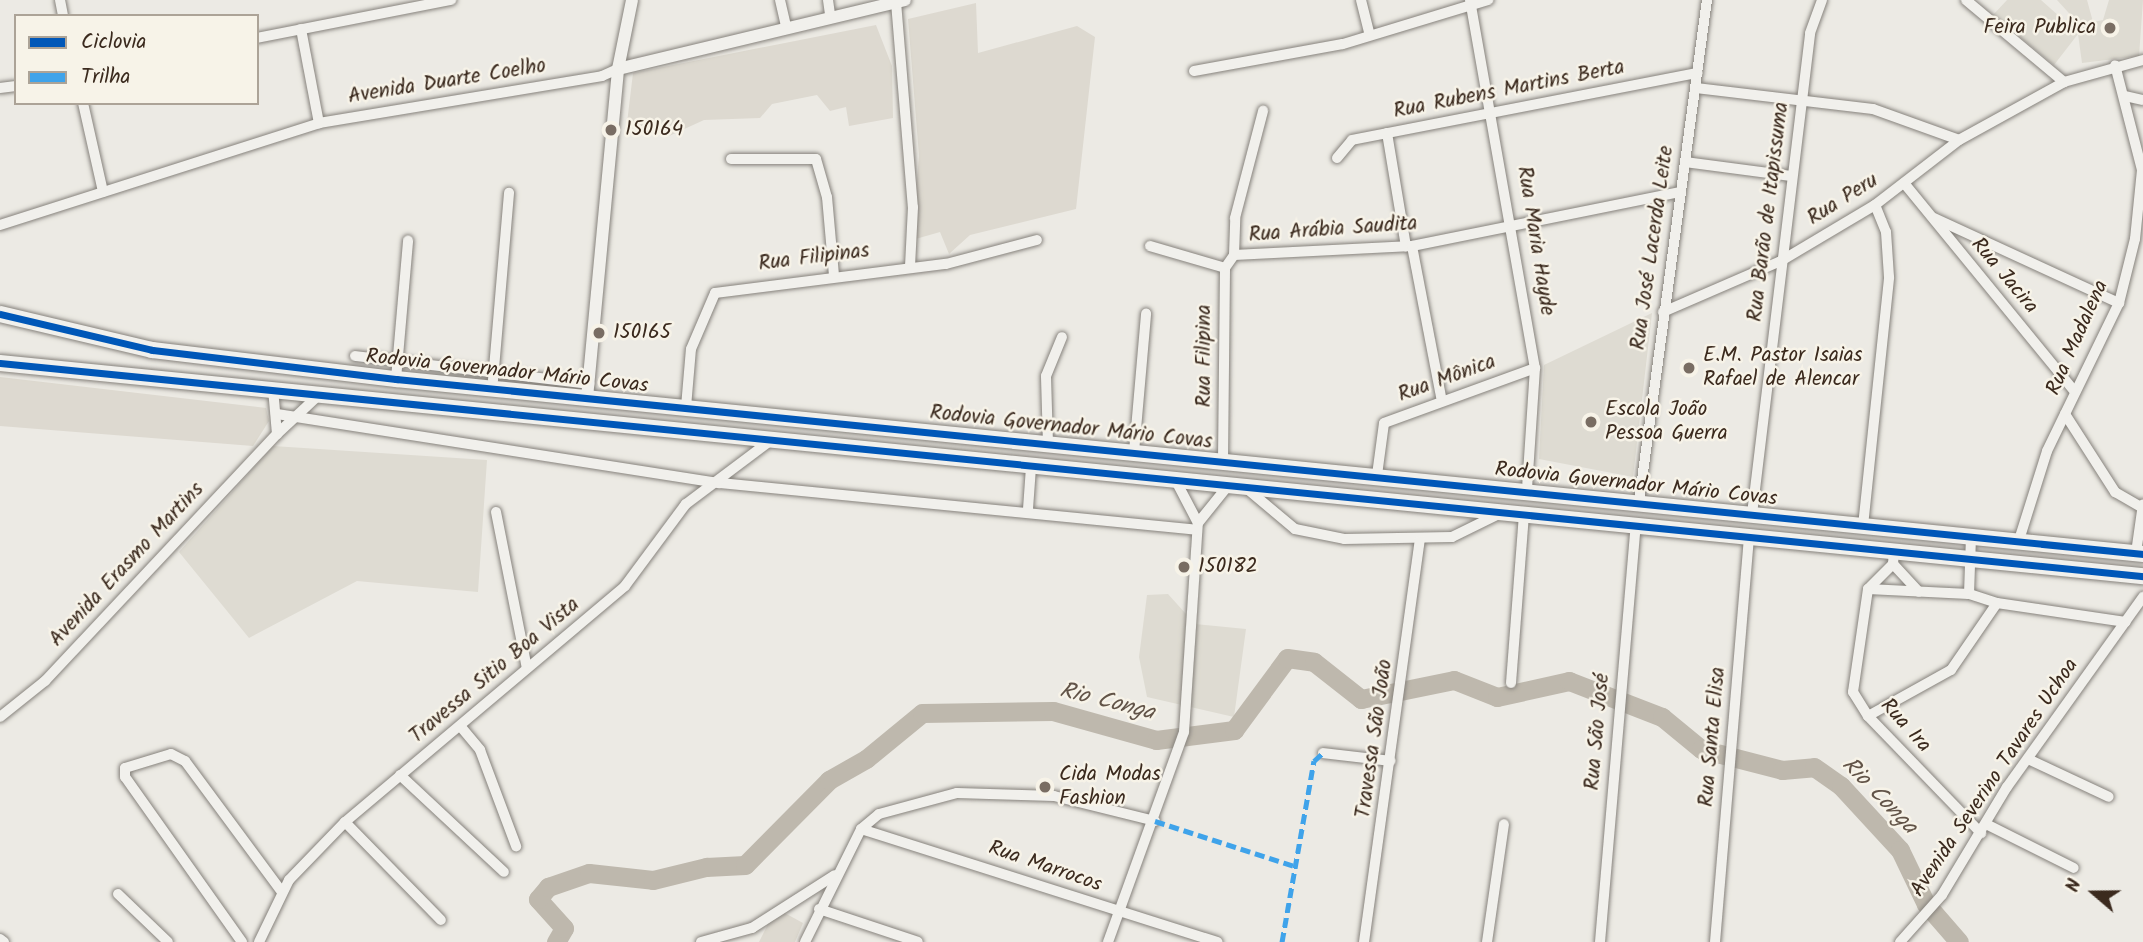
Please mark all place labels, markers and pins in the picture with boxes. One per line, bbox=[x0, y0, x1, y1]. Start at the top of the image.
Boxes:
place label: Feira Publica bbox=[1983, 15, 2096, 41]
marker: Feira Publica bbox=[2102, 20, 2118, 36]
place label: 150164 bbox=[625, 117, 683, 143]
marker: 150164 bbox=[603, 122, 619, 138]
place label: 150165 bbox=[613, 320, 671, 346]
marker: 150165 bbox=[591, 325, 607, 341]
place label: E.M. Pastor Isaias Rafael de Alencar bbox=[1703, 343, 1863, 393]
marker: E.M. Pastor Isaias Rafael de Alencar bbox=[1681, 360, 1697, 376]
place label: Escola João Pessoa Guerra bbox=[1605, 397, 1728, 447]
marker: Escola João Pessoa Guerra bbox=[1583, 414, 1599, 430]
place label: 150182 bbox=[1198, 554, 1258, 580]
marker: 150182 bbox=[1176, 559, 1192, 575]
place label: Cida Modas Fashion bbox=[1059, 762, 1161, 812]
marker: Cida Modas Fashion bbox=[1037, 779, 1053, 795]

